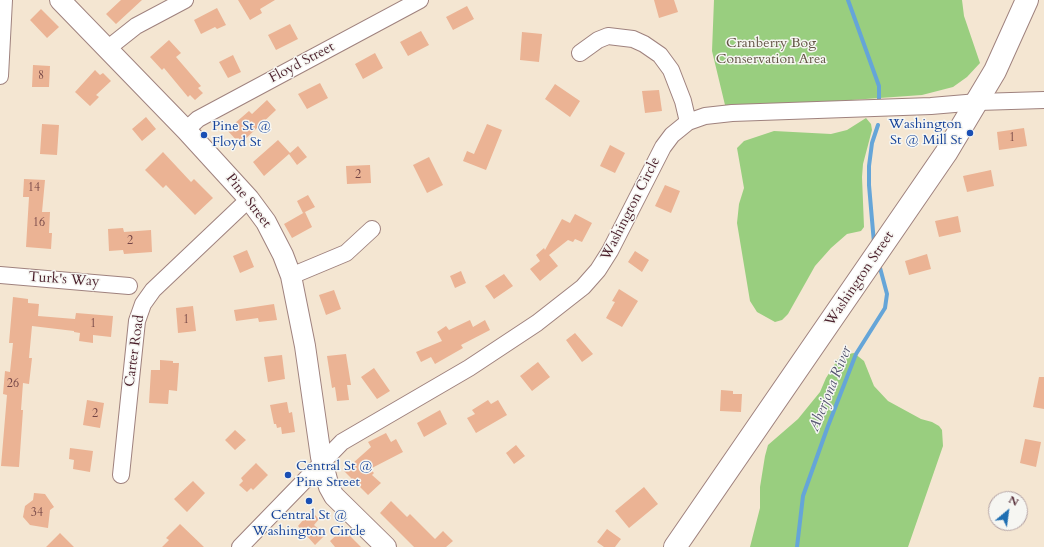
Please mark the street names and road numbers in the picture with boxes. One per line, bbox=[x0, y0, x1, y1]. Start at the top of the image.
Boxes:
street label: Floyd Street bbox=[267, 39, 337, 87]
street label: Washington Circle bbox=[598, 155, 664, 263]
street label: Pine Street bbox=[222, 171, 274, 231]
street label: Washington Street bbox=[822, 228, 898, 330]
street label: Turk's Way bbox=[28, 269, 100, 291]
street label: Carter Road bbox=[122, 314, 148, 388]

